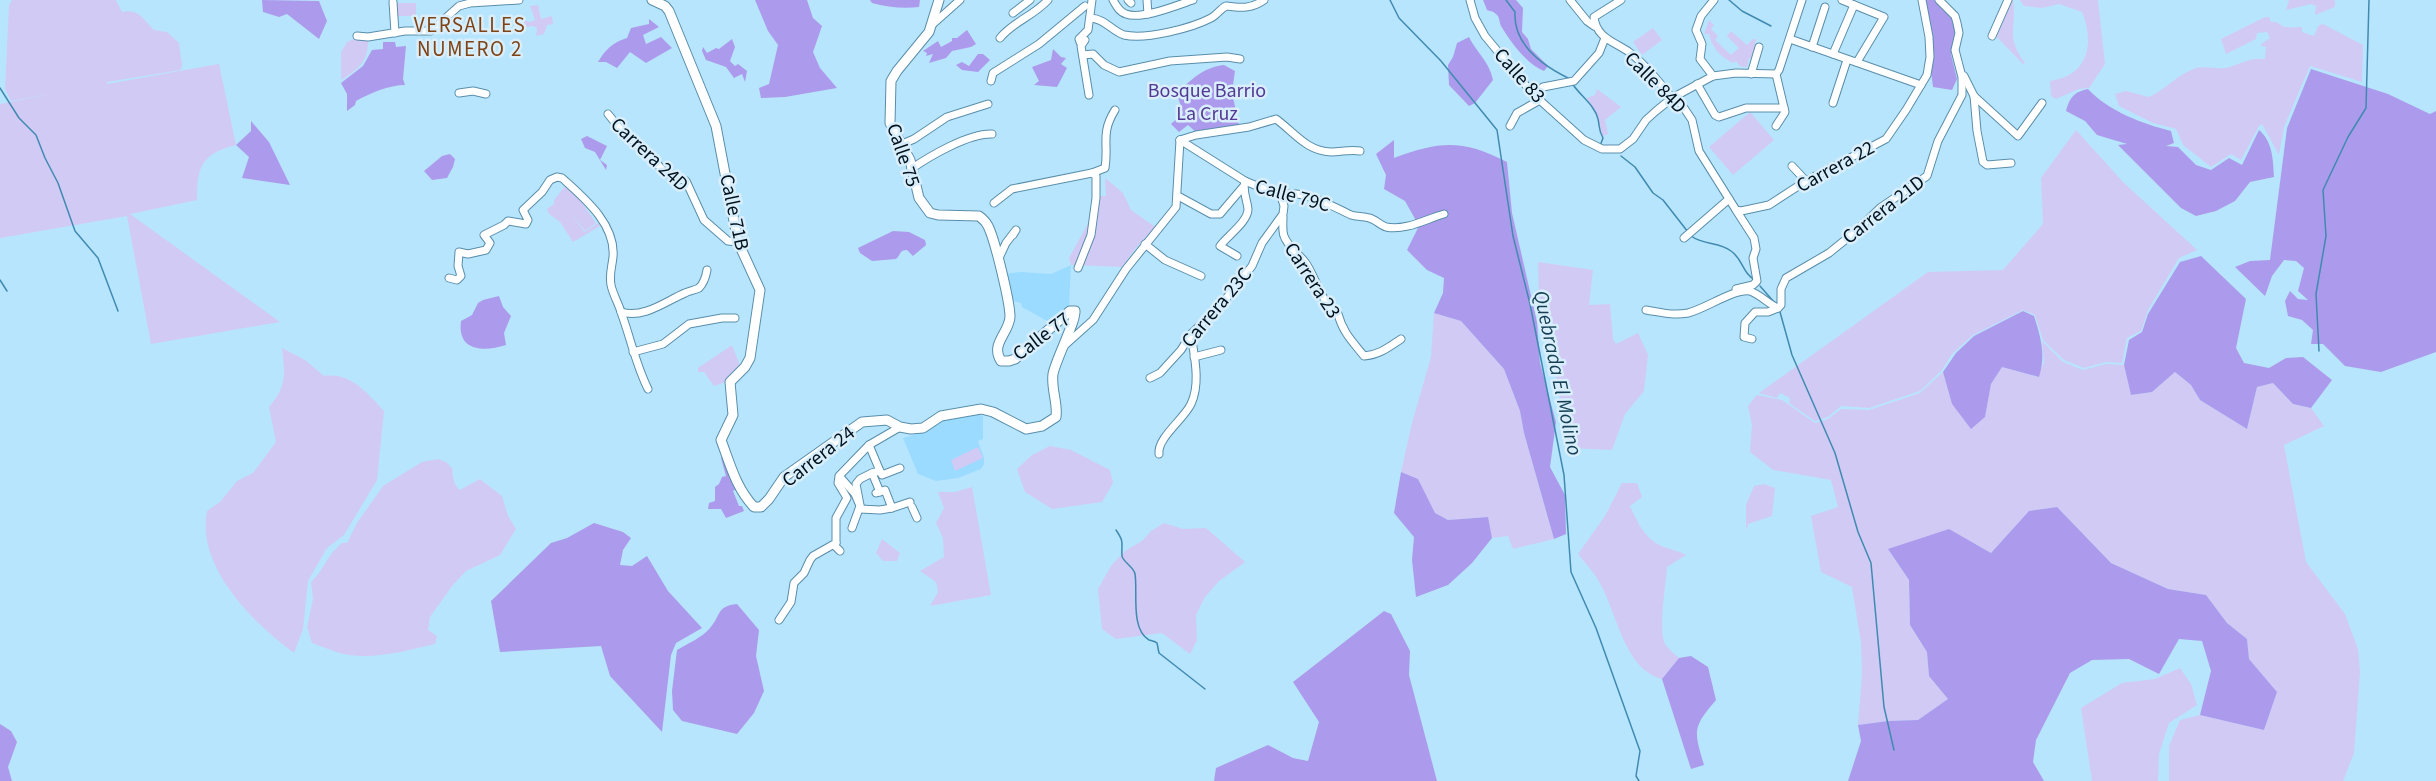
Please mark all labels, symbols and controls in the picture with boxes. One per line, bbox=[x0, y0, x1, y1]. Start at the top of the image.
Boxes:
district label: VERSALLES NUMERO 2 bbox=[414, 10, 526, 64]
street label: Calle 83 bbox=[1487, 42, 1552, 109]
street label: Calle 84D bbox=[1618, 45, 1693, 120]
park label: Bosque Barrio La Cruz bbox=[1148, 77, 1266, 128]
street label: Carrera 24D bbox=[604, 111, 695, 198]
street label: Calle 75 bbox=[879, 120, 927, 191]
street label: Carrera 22 bbox=[1791, 134, 1880, 200]
street label: Carrera 21D bbox=[1836, 169, 1931, 251]
street label: Calle 71B bbox=[712, 172, 756, 253]
street label: Calle 79C bbox=[1252, 172, 1334, 219]
street label: Carrera 23 bbox=[1277, 237, 1347, 324]
street label: Carrera 23C bbox=[1175, 262, 1259, 354]
water label: Quebrada El Molino bbox=[1526, 288, 1590, 458]
street label: Calle 77 bbox=[1007, 306, 1076, 368]
street label: Carrera 24 bbox=[776, 419, 861, 494]

